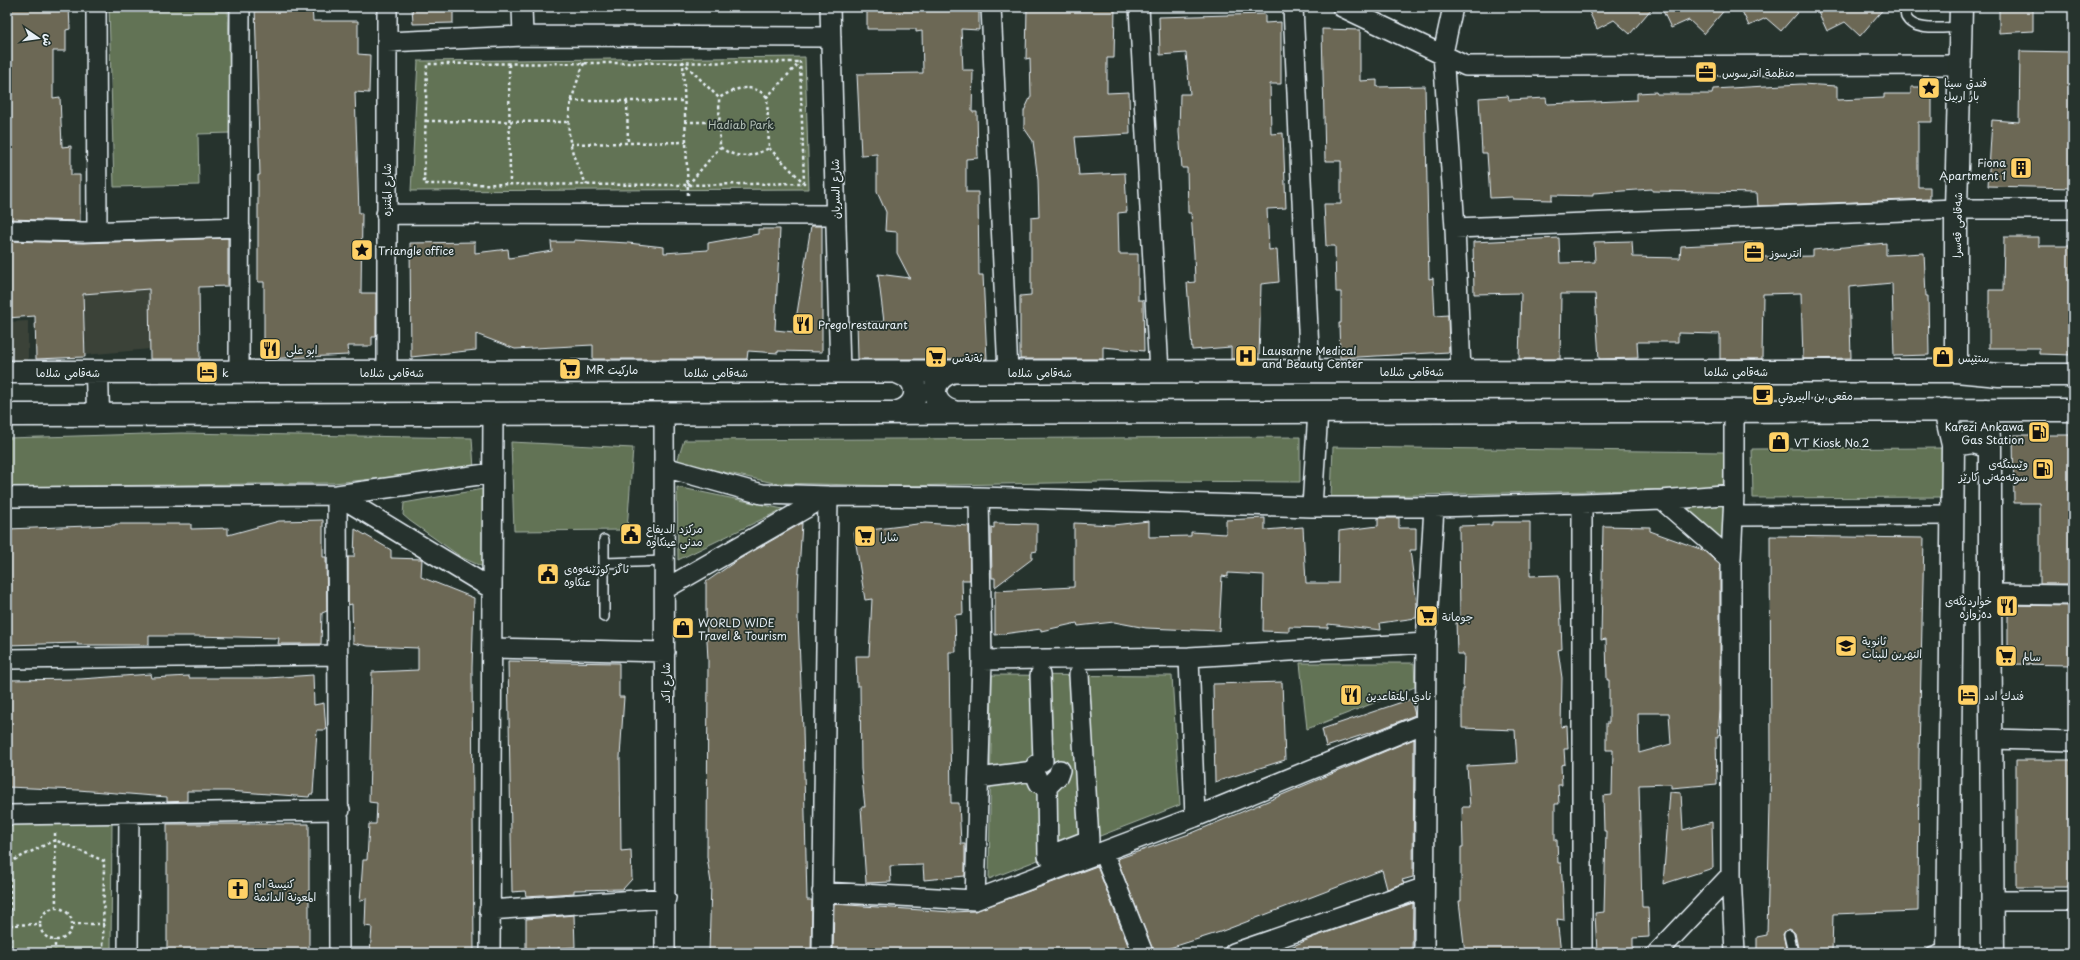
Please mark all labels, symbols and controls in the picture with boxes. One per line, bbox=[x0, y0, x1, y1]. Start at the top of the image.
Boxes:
north arrow bbox=[18, 18, 58, 58]
text: ش bbox=[39, 33, 58, 48]
office icon: منظمة انترسوس bbox=[1693, 59, 1719, 85]
place label: منظمة انترسوس bbox=[1722, 64, 1795, 81]
place label: فندق سينا بار اربيل bbox=[1944, 74, 1987, 104]
place icon: فندق سينا بار اربيل bbox=[1916, 75, 1942, 101]
park label: Hadiab Park bbox=[708, 116, 774, 133]
place label: Fiona Apartment 1 bbox=[1939, 154, 2006, 184]
building icon: Fiona Apartment 1 bbox=[2008, 155, 2034, 181]
street label: شارع السريان bbox=[826, 159, 845, 219]
street label: شارع المتنزه bbox=[378, 164, 396, 216]
street label: شەقامی قەسرا bbox=[1948, 192, 1966, 258]
place icon: Triangle office bbox=[349, 237, 375, 263]
office icon: انترسوز bbox=[1741, 239, 1767, 265]
place label: Triangle office bbox=[378, 242, 454, 259]
place label: انترسوز bbox=[1769, 244, 1802, 261]
restaurant icon: Prego restaurant bbox=[790, 311, 816, 337]
place label: Prego restaurant bbox=[818, 316, 908, 333]
restaurant icon: ابو علی bbox=[257, 336, 283, 362]
place label: ابو علی bbox=[286, 341, 318, 358]
place label: Lausanne Medical and Beauty Center bbox=[1262, 342, 1364, 372]
hospital icon: Lausanne Medical and Beauty Center bbox=[1233, 343, 1259, 369]
supermarket icon: ئةنةس bbox=[923, 344, 949, 370]
shop icon: ستێپس bbox=[1930, 344, 1956, 370]
place label: ئةنةس bbox=[952, 349, 983, 366]
place label: ستێپس bbox=[1958, 349, 1989, 366]
supermarket icon: MR ماركيت bbox=[557, 356, 583, 382]
hotel icon: k bbox=[194, 359, 220, 385]
place label: MR ماركيت bbox=[586, 361, 638, 378]
street label: شەقامی شلاما bbox=[1380, 363, 1444, 380]
street label: شەقامی شلاما bbox=[1704, 363, 1768, 380]
street label: شەقامی شلاما bbox=[36, 364, 100, 381]
place label: k bbox=[222, 364, 229, 381]
street label: شەقامی شلاما bbox=[360, 364, 424, 381]
street label: شەقامی شلاما bbox=[684, 364, 748, 381]
street label: شەقامی شلاما bbox=[1008, 364, 1072, 381]
cafe icon: مقعى بن البيروتي bbox=[1750, 382, 1776, 408]
place label: مقعى بن البيروتي bbox=[1778, 387, 1853, 407]
place label: Karezi Ankawa Gas Station bbox=[1945, 418, 2024, 448]
fuel station icon: Karezi Ankawa Gas Station bbox=[2026, 419, 2052, 445]
shop icon: VT Kiosk No.2 bbox=[1766, 429, 1792, 455]
place label: VT Kiosk No.2 bbox=[1794, 434, 1870, 451]
place label: وێستگەی سوتەمەنی کارێز bbox=[1958, 455, 2028, 485]
fuel station icon: وێستگەی سوتەمەنی کارێز bbox=[2030, 456, 2056, 482]
place label: مرکزد الدیفاع مدني عينكاوه bbox=[646, 520, 703, 553]
public building icon: مرکزد الدیفاع مدني عينكاوه bbox=[618, 521, 644, 547]
supermarket icon: شارا bbox=[852, 523, 878, 549]
place label: شارا bbox=[880, 528, 898, 545]
place label: ئاگر كوژێنه‌وه‌ی عنكاوه bbox=[564, 560, 629, 590]
public building icon: ئاگر كوژێنه‌وه‌ی عنكاوه bbox=[535, 561, 561, 587]
place label: خواردنگەی دەروازە bbox=[1945, 592, 1992, 622]
restaurant icon: خواردنگەی دەروازە bbox=[1994, 593, 2020, 619]
supermarket icon: جومانة bbox=[1414, 603, 1440, 629]
place label: جومانة bbox=[1442, 608, 1473, 625]
place label: WORLD WIDE Travel & Tourism bbox=[698, 614, 787, 644]
shop icon: WORLD WIDE Travel & Tourism bbox=[670, 615, 696, 641]
place label: ثانوية النهرين للبنات bbox=[1862, 632, 1922, 662]
school or university icon: ثانوية النهرين للبنات bbox=[1833, 633, 1859, 659]
supermarket icon: سالم bbox=[1993, 643, 2019, 669]
place label: سالم bbox=[2022, 648, 2041, 665]
street label: شارع اكد bbox=[657, 663, 675, 703]
restaurant icon: نادي المتقاعدین bbox=[1338, 682, 1364, 708]
hotel icon: فندك ادد bbox=[1955, 682, 1981, 708]
place label: نادي المتقاعدین bbox=[1366, 687, 1431, 705]
place label: فندك ادد bbox=[1984, 687, 2024, 704]
place label: كنيسة ام المعونة الدائمة bbox=[254, 875, 316, 905]
church icon: كنيسة ام المعونة الدائمة bbox=[225, 876, 251, 902]

